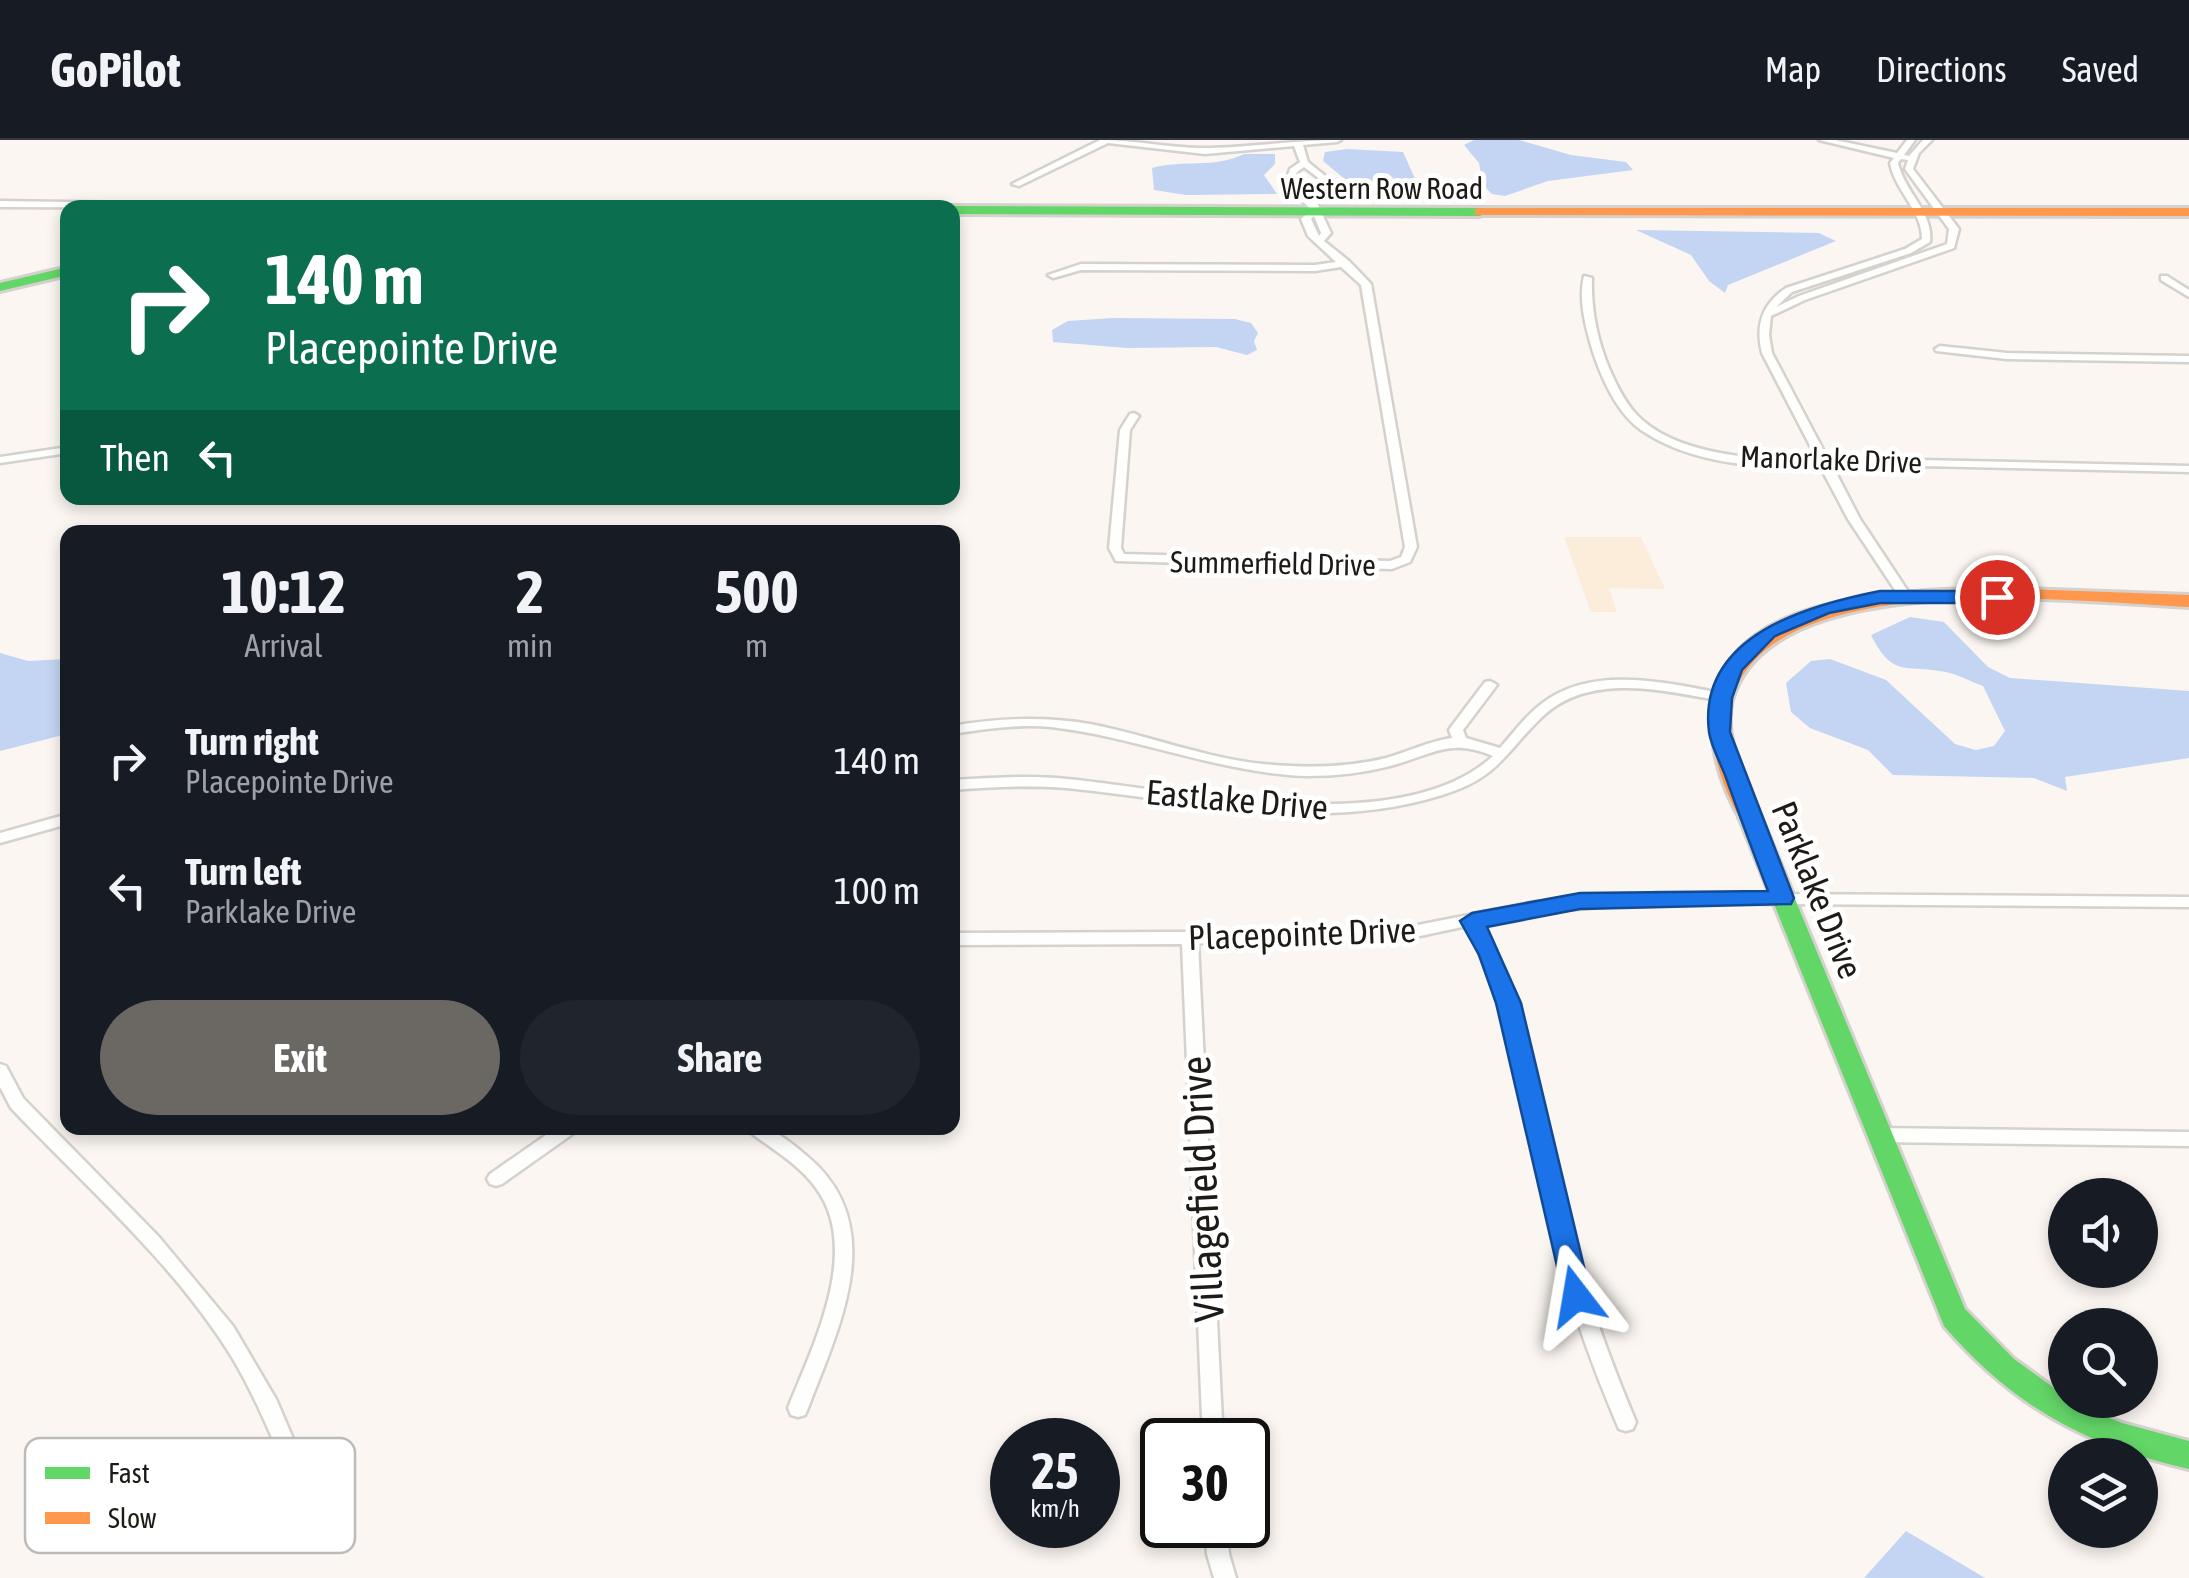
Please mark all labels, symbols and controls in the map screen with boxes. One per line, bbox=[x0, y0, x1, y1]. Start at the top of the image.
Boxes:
text: GoPilot bbox=[50, 42, 181, 97]
text: Map bbox=[1765, 49, 1821, 89]
text: Directions bbox=[1876, 49, 2007, 89]
text: Saved bbox=[2062, 49, 2139, 89]
street label: Western Row Road bbox=[1281, 171, 1483, 205]
text: 140 m bbox=[265, 239, 424, 319]
icon: right bbox=[100, 240, 230, 370]
text: Placepointe Drive bbox=[265, 322, 558, 374]
icon: left bbox=[190, 430, 245, 485]
text: Then bbox=[100, 436, 170, 479]
street label: Manorlake Drive bbox=[1739, 439, 1923, 479]
street label: Summerfield Drive bbox=[1170, 544, 1376, 582]
pin bbox=[1955, 555, 2040, 640]
text: 10:12 bbox=[221, 557, 346, 626]
text: 2 bbox=[516, 557, 544, 626]
text: 500 bbox=[714, 557, 799, 626]
icon: arrive bbox=[1970, 570, 2025, 625]
text: Arrival bbox=[244, 627, 323, 664]
text: min bbox=[507, 627, 553, 664]
text: m bbox=[745, 627, 768, 664]
text: Turn right bbox=[185, 720, 319, 763]
icon: right bbox=[100, 733, 155, 788]
text: 140 m bbox=[834, 739, 920, 782]
text: Placepointe Drive bbox=[185, 763, 393, 800]
street label: Eastlake Drive bbox=[1144, 771, 1330, 827]
street label: Parklake Drive bbox=[1764, 795, 1872, 984]
text: Turn left bbox=[185, 850, 301, 893]
icon: left bbox=[100, 863, 155, 918]
text: 100 m bbox=[834, 869, 920, 912]
text: Parklake Drive bbox=[185, 893, 356, 930]
street label: Placepointe Drive bbox=[1187, 909, 1417, 957]
button: Exit bbox=[100, 1000, 500, 1115]
button: Share bbox=[520, 1000, 920, 1115]
street label: Villagefield Drive bbox=[1171, 1055, 1233, 1323]
map controls bbox=[2048, 1178, 2158, 1548]
button: sound bbox=[2048, 1178, 2158, 1288]
position arrow bbox=[1524, 1244, 1628, 1348]
button: search bbox=[2048, 1308, 2158, 1418]
speed limit sign: 30 bbox=[1140, 1418, 1270, 1548]
legend bbox=[25, 1438, 355, 1553]
button: layers bbox=[2048, 1438, 2158, 1548]
text: 25 bbox=[1031, 1442, 1078, 1500]
text: Fast bbox=[108, 1457, 150, 1489]
text: km/h bbox=[1030, 1494, 1080, 1522]
text: Slow bbox=[108, 1502, 157, 1534]

